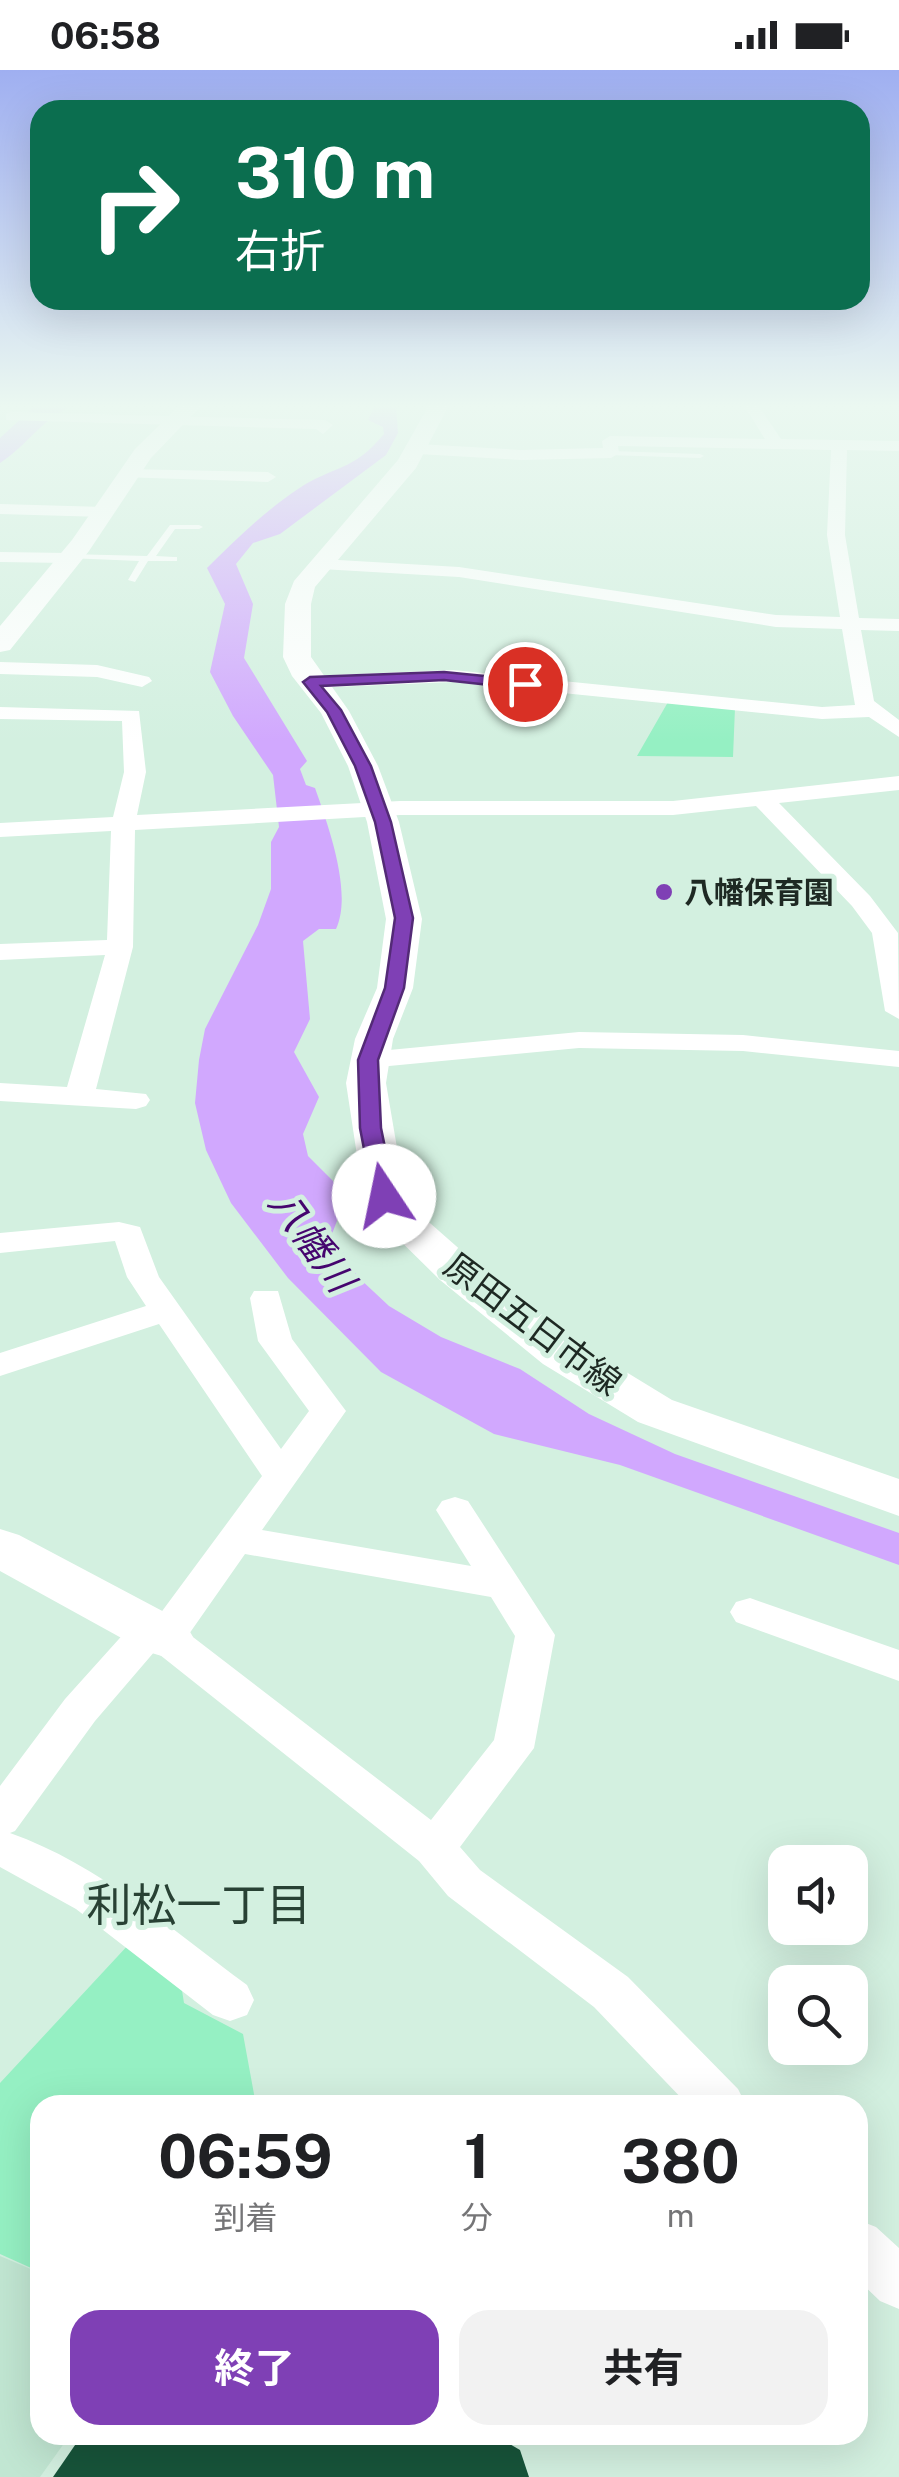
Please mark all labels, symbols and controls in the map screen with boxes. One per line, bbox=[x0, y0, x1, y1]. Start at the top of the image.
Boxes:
text: 06:58 bbox=[50, 13, 161, 58]
text: 310 m bbox=[235, 131, 435, 214]
icon: right bbox=[70, 140, 200, 270]
text: 右折 bbox=[235, 224, 325, 277]
pin bbox=[483, 642, 568, 727]
icon: arrive bbox=[498, 657, 553, 712]
place label: 八幡保育園 bbox=[684, 874, 834, 910]
marker: 八幡保育園 bbox=[653, 881, 675, 903]
position arrow bbox=[332, 1144, 436, 1248]
water label: 八幡川 bbox=[260, 1182, 366, 1304]
street label: 原田五日市線 bbox=[437, 1244, 629, 1404]
map controls bbox=[768, 1845, 868, 2065]
button: sound bbox=[768, 1845, 868, 1945]
district label: 利松一丁目 bbox=[86, 1878, 312, 1931]
button: search bbox=[768, 1965, 868, 2065]
text: 06:59 bbox=[158, 2121, 333, 2192]
text: 1 bbox=[464, 2121, 490, 2192]
text: 380 bbox=[621, 2126, 740, 2197]
text: m bbox=[667, 2197, 694, 2234]
text: 到着 bbox=[213, 2199, 277, 2236]
text: 分 bbox=[461, 2199, 493, 2236]
button: 終了 bbox=[70, 2310, 439, 2425]
button: 共有 bbox=[459, 2310, 828, 2425]

